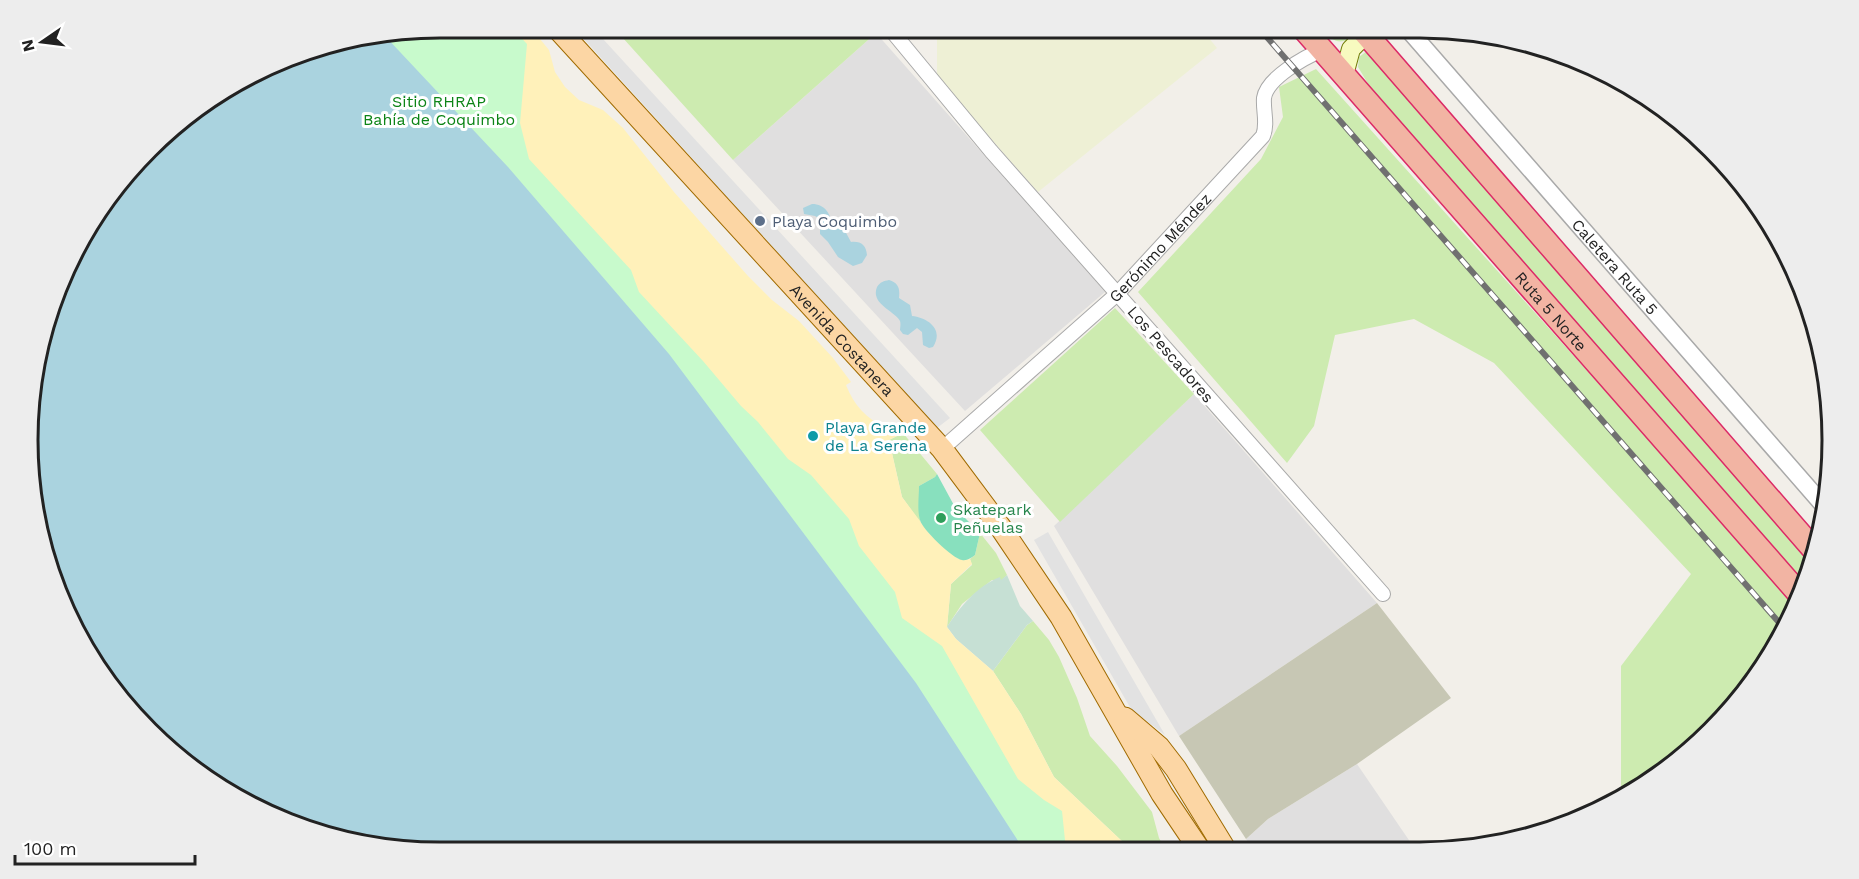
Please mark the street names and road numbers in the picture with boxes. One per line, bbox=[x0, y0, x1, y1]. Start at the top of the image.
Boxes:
street label: Gerónimo Méndez bbox=[1105, 189, 1215, 307]
street label: Caletera Ruta 5 bbox=[1568, 215, 1662, 319]
street label: Ruta 5 Norte bbox=[1511, 268, 1591, 355]
street label: Avenida Costanera bbox=[786, 280, 898, 400]
street label: Los Pescadores bbox=[1124, 302, 1218, 406]

